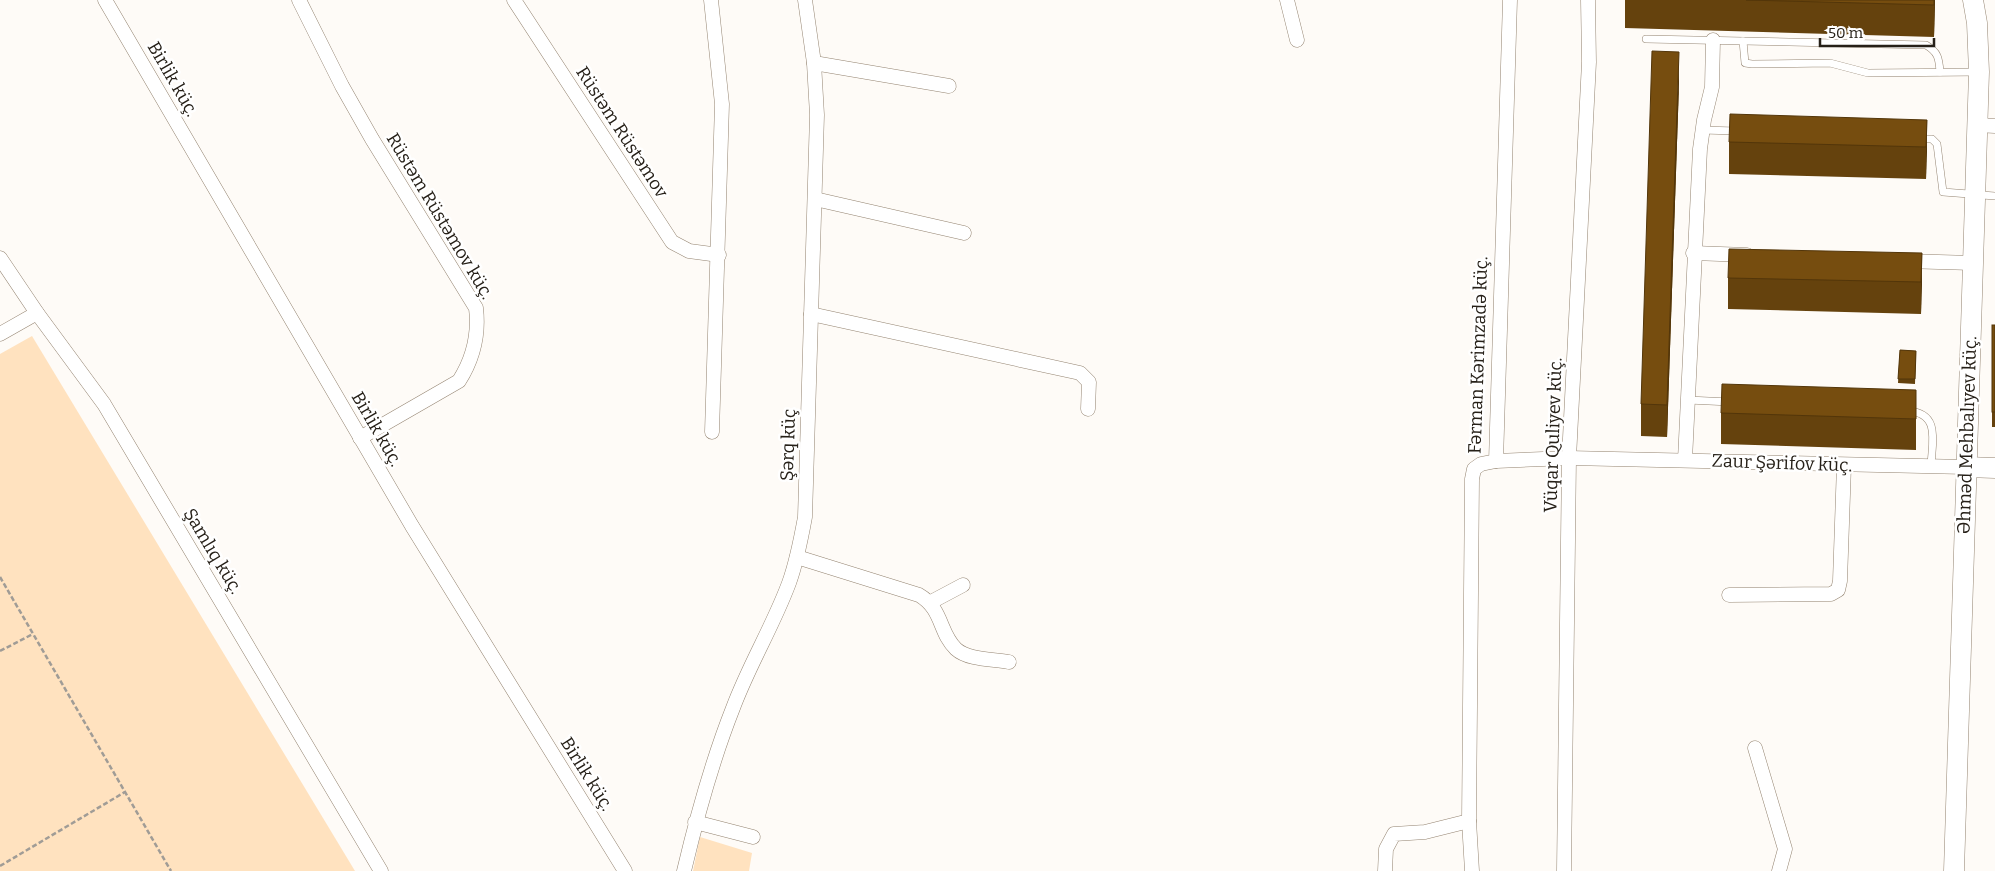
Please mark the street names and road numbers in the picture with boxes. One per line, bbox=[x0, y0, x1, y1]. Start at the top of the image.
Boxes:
street label: Birlik küç. bbox=[143, 38, 203, 120]
street label: Rüstəm Rüstəmov bbox=[571, 62, 673, 202]
street label: Rüstəm Rüstəmov küç. bbox=[382, 129, 498, 303]
street label: Fərman Kərimzadə küç. bbox=[1464, 256, 1492, 454]
street label: Əhməd Mehbalıyev küç. bbox=[1953, 336, 1981, 534]
street label: Vüqar Quliyev küç. bbox=[1539, 357, 1567, 513]
street label: Birlik küç. bbox=[347, 388, 407, 470]
street label: Şərq küç bbox=[776, 408, 800, 482]
street label: Zaur Şərifov küç. bbox=[1711, 450, 1853, 476]
street label: Şamlıq küç. bbox=[179, 504, 247, 598]
street label: Birlik küç. bbox=[556, 733, 618, 815]

